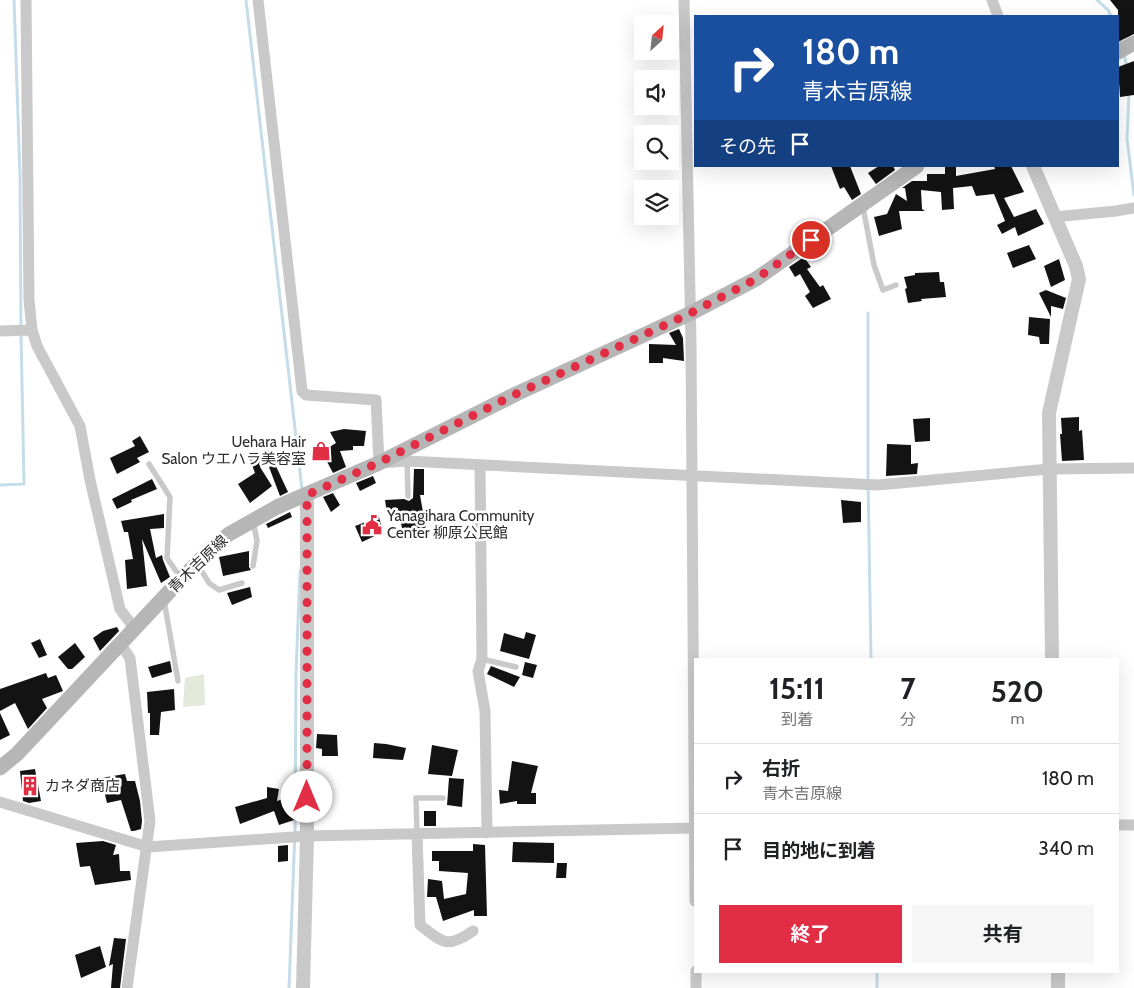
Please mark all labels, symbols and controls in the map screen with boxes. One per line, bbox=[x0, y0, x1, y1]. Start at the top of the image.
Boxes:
north arrow bbox=[634, 15, 679, 60]
map controls bbox=[634, 15, 679, 225]
text: 180 m bbox=[802, 30, 899, 73]
icon: right bbox=[719, 35, 784, 100]
button: sound bbox=[634, 70, 679, 115]
text: 青木吉原線 bbox=[802, 78, 912, 105]
button: search bbox=[634, 125, 679, 170]
icon: arrive bbox=[786, 130, 814, 158]
text: その先 bbox=[719, 135, 776, 158]
button: layers bbox=[634, 180, 679, 225]
pin bbox=[790, 219, 832, 261]
icon: arrive bbox=[797, 226, 825, 254]
place label: Uehara Hair Salon ウエハラ美容室 bbox=[162, 433, 306, 468]
shop icon: Uehara Hair Salon ウエハラ美容室 bbox=[310, 440, 332, 462]
place label: Yanagihara Community Center 柳原公民館 bbox=[386, 507, 535, 542]
public building icon: Yanagihara Community Center 柳原公民館 bbox=[361, 514, 383, 536]
street label: 青木吉原線 bbox=[165, 531, 231, 597]
text: 15:11 bbox=[769, 670, 825, 707]
text: 7 bbox=[900, 670, 916, 707]
text: 520 bbox=[991, 673, 1044, 710]
text: m bbox=[1010, 709, 1024, 728]
text: 到着 bbox=[781, 710, 813, 729]
text: 分 bbox=[900, 710, 916, 729]
text: 右折 bbox=[762, 757, 800, 780]
icon: right bbox=[719, 765, 747, 793]
text: 180 m bbox=[1042, 767, 1094, 790]
position arrow bbox=[280, 770, 332, 822]
building icon: カネダ商店 bbox=[19, 775, 41, 797]
place label: カネダ商店 bbox=[45, 777, 120, 795]
text: 青木吉原線 bbox=[762, 784, 842, 803]
icon: arrive bbox=[719, 835, 747, 863]
text: 340 m bbox=[1039, 837, 1094, 860]
text: 目的地に到着 bbox=[762, 839, 876, 862]
button: 終了 bbox=[719, 905, 902, 963]
button: 共有 bbox=[912, 905, 1094, 963]

